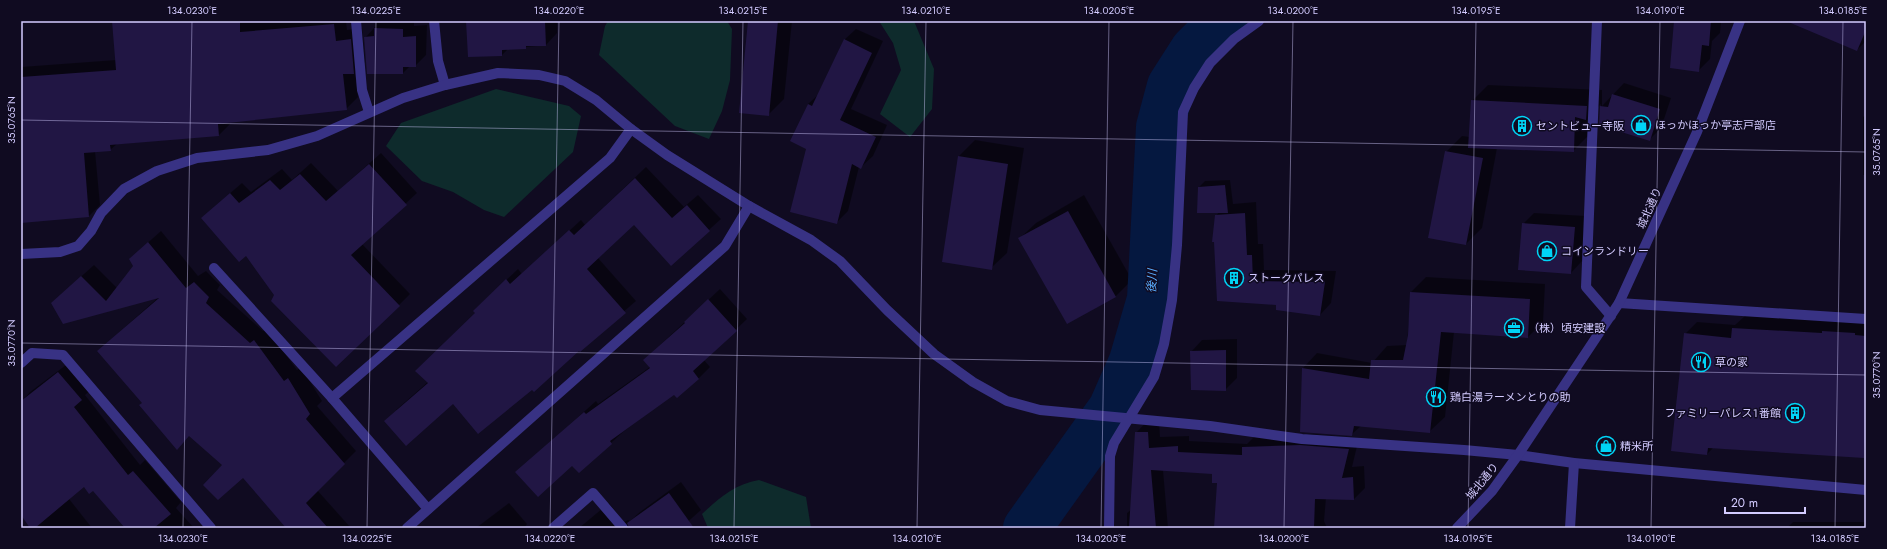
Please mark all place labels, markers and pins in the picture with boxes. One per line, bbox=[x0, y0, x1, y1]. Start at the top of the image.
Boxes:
shop icon: ほっかほっか亭志戸部店 bbox=[1630, 114, 1652, 136]
building icon: セントビュー寺阪 bbox=[1511, 115, 1533, 137]
place label: ほっかほっか亭志戸部店 bbox=[1655, 117, 1776, 133]
place label: セントビュー寺阪 bbox=[1536, 118, 1624, 134]
shop icon: コインランドリー bbox=[1536, 240, 1558, 262]
place label: コインランドリー bbox=[1561, 243, 1649, 259]
building icon: ストークパレス bbox=[1223, 267, 1245, 289]
place label: ストークパレス bbox=[1248, 270, 1324, 286]
office icon: （株）頃安建設 bbox=[1503, 317, 1525, 339]
place label: （株）頃安建設 bbox=[1528, 320, 1605, 336]
restaurant icon: 草の家 bbox=[1690, 351, 1712, 373]
place label: 草の家 bbox=[1715, 354, 1748, 370]
restaurant icon: 鶏白湯ラーメンとりの助 bbox=[1425, 386, 1447, 408]
place label: 鶏白湯ラーメンとりの助 bbox=[1450, 389, 1571, 405]
building icon: ファミリーパレス１番館 bbox=[1784, 402, 1806, 424]
place label: ファミリーパレス１番館 bbox=[1665, 405, 1781, 421]
shop icon: 精米所 bbox=[1595, 435, 1617, 457]
place label: 精米所 bbox=[1620, 438, 1654, 454]

